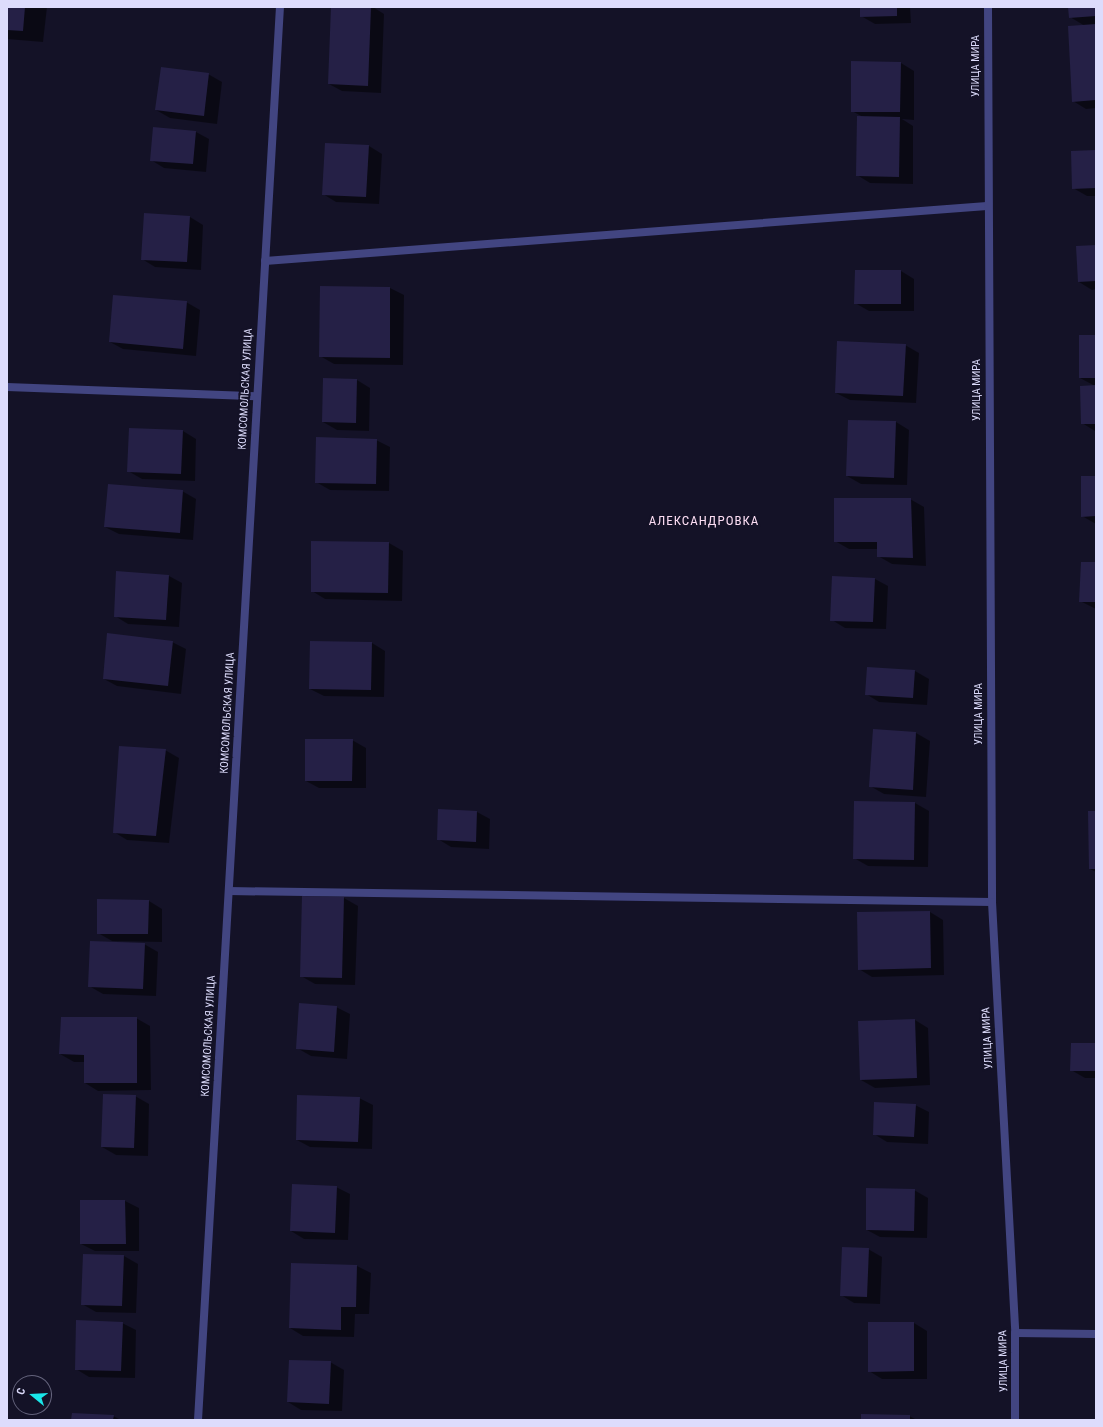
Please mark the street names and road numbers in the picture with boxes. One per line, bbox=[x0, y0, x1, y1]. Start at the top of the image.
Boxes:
street label: УЛИЦА МИРА bbox=[969, 35, 983, 97]
street label: КОМСОМОЛЬСКАЯ УЛИЦА bbox=[236, 328, 256, 450]
street label: УЛИЦА МИРА bbox=[970, 359, 984, 421]
street label: КОМСОМОЛЬСКАЯ УЛИЦА bbox=[218, 652, 238, 774]
street label: УЛИЦА МИРА bbox=[972, 683, 986, 745]
street label: КОМСОМОЛЬСКАЯ УЛИЦА bbox=[199, 975, 219, 1097]
street label: УЛИЦА МИРА bbox=[980, 1007, 996, 1069]
street label: УЛИЦА МИРА bbox=[997, 1330, 1011, 1392]

